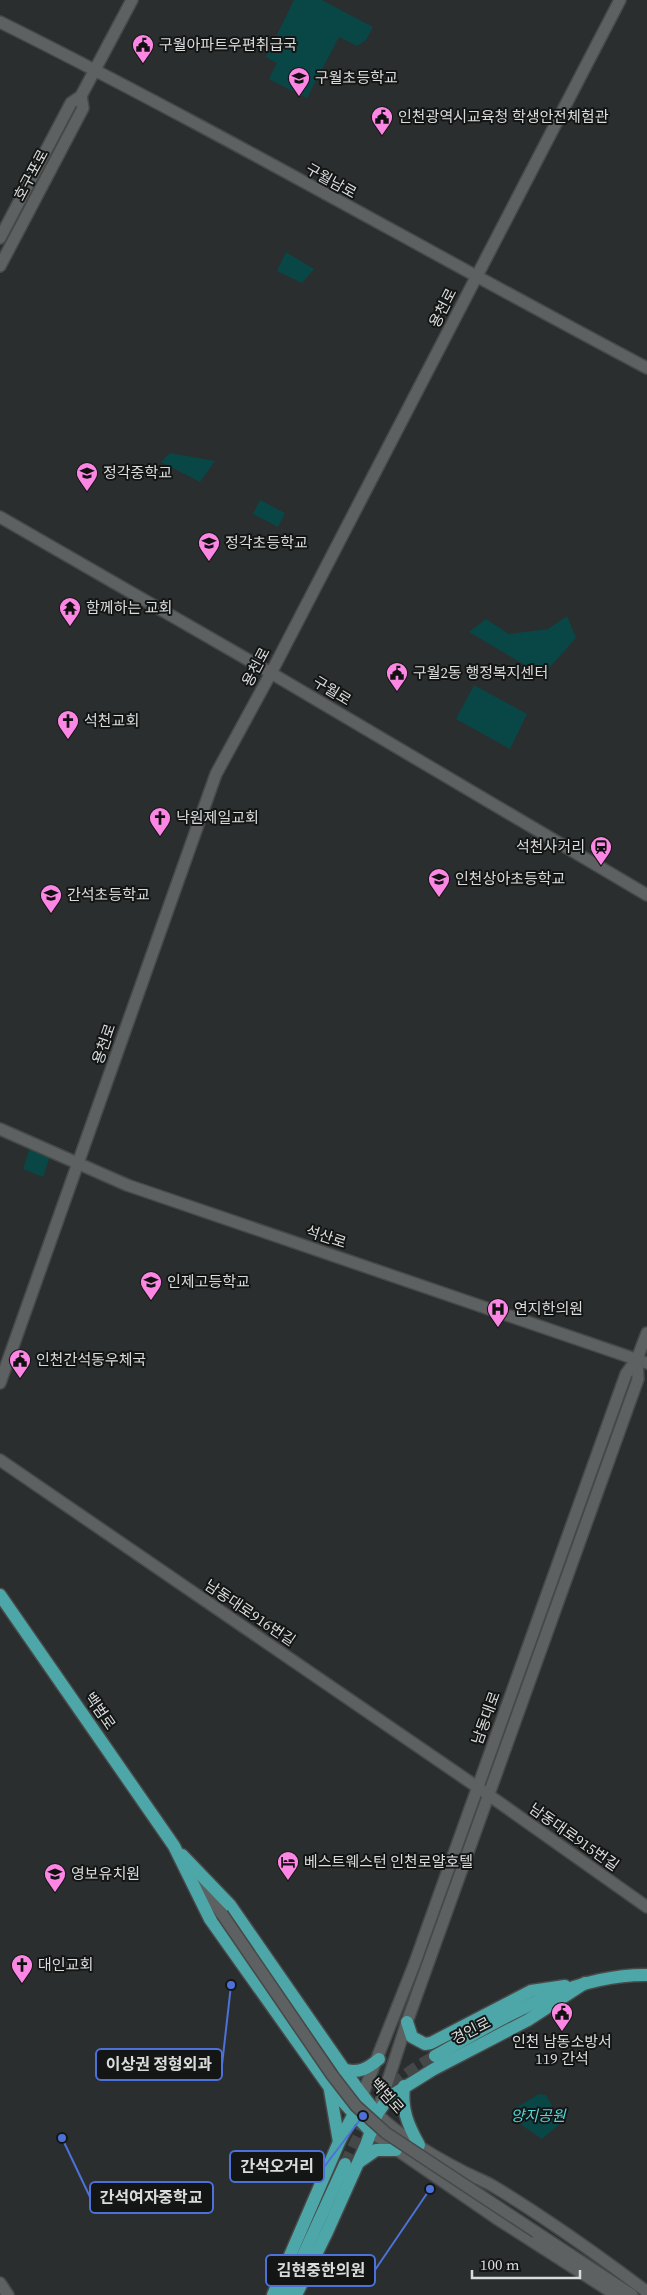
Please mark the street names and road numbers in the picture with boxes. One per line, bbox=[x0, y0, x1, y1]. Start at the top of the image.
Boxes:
street label: 호구포로 bbox=[8, 145, 53, 204]
street label: 구월남로 bbox=[302, 158, 360, 203]
street label: 용천로 bbox=[424, 285, 461, 331]
street label: 용천로 bbox=[237, 644, 275, 690]
street label: 구월로 bbox=[309, 671, 355, 710]
street label: 용천로 bbox=[87, 1021, 120, 1067]
street label: 석산로 bbox=[303, 1220, 349, 1253]
street label: 남동대로916번길 bbox=[201, 1574, 300, 1651]
street label: 백범로 bbox=[80, 1688, 121, 1734]
street label: 남동대로 bbox=[466, 1688, 505, 1747]
street label: 남동대로915번길 bbox=[525, 1798, 623, 1875]
street label: 경인로 bbox=[448, 2012, 494, 2049]
street label: 백범로 bbox=[366, 2073, 409, 2118]

